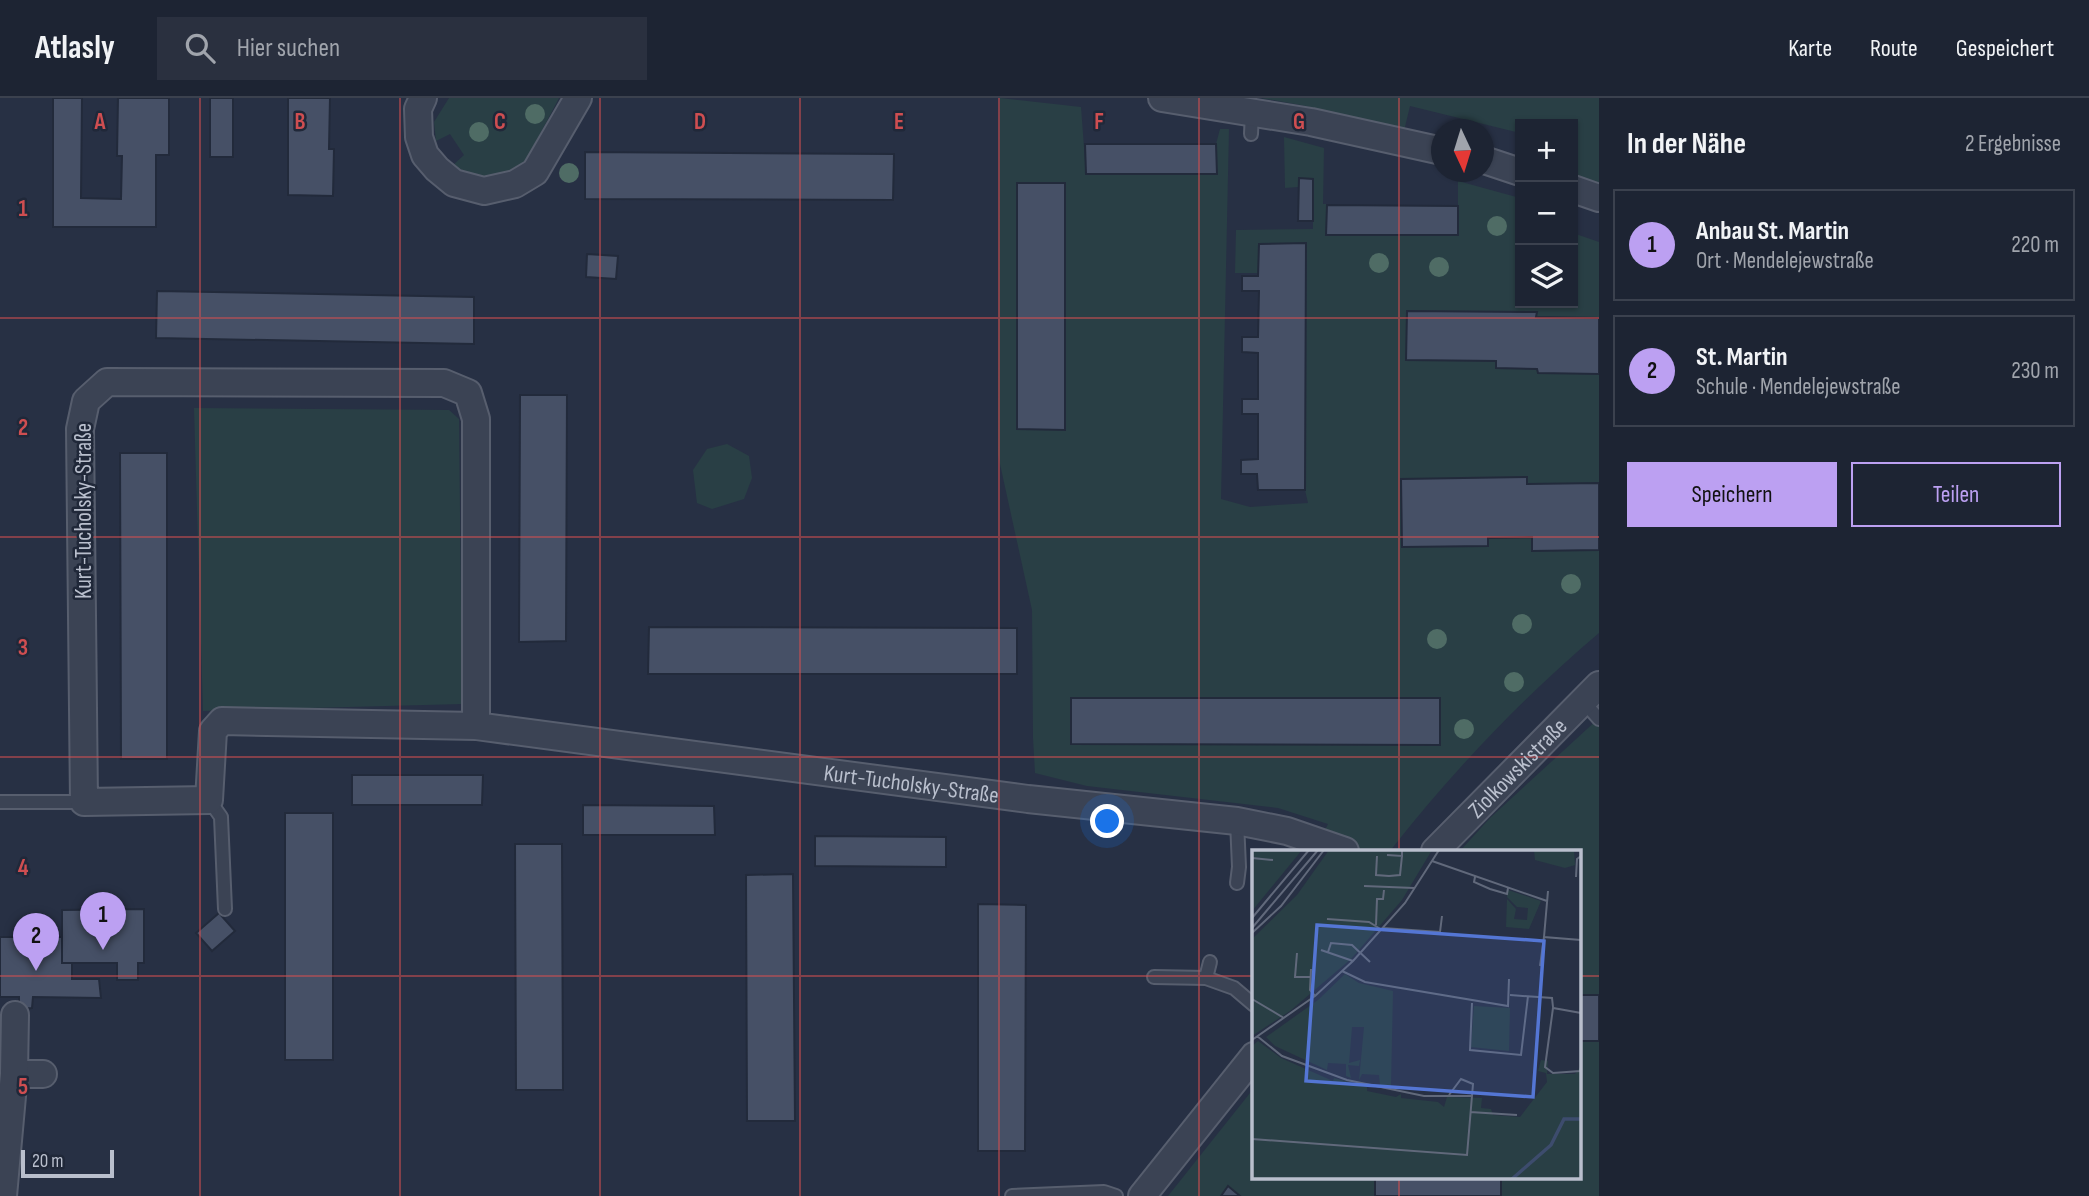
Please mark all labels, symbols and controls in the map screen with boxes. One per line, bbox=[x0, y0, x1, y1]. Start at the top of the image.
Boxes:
search box bbox=[157, 17, 647, 80]
text: Atlasly bbox=[35, 28, 115, 68]
icon: search bbox=[181, 29, 219, 67]
text: Hier suchen bbox=[237, 33, 340, 64]
text: Karte bbox=[1788, 34, 1832, 63]
text: Route bbox=[1870, 34, 1918, 63]
text: Gespeichert bbox=[1956, 34, 2054, 63]
text: A bbox=[94, 108, 107, 136]
text: B bbox=[295, 108, 306, 136]
text: C bbox=[494, 108, 506, 136]
text: D bbox=[694, 108, 706, 136]
text: E bbox=[894, 108, 904, 136]
text: F bbox=[1094, 108, 1104, 136]
text: G bbox=[1293, 108, 1305, 136]
north arrow bbox=[1431, 119, 1494, 182]
map controls bbox=[1515, 119, 1578, 308]
button: + bbox=[1515, 119, 1578, 182]
text: In der Nähe bbox=[1627, 126, 1746, 162]
text: 2 Ergebnisse bbox=[1965, 130, 2061, 158]
button: − bbox=[1515, 182, 1578, 245]
text: 1 bbox=[18, 195, 28, 223]
text: Anbau St. Martin bbox=[1696, 216, 1849, 247]
text: 1 bbox=[1647, 231, 1657, 259]
text: 220 m bbox=[2011, 231, 2059, 259]
button: layers bbox=[1515, 245, 1578, 308]
text: Ort · Mendelejewstraße bbox=[1696, 247, 1874, 275]
text: St. Martin bbox=[1696, 342, 1788, 373]
text: 2 bbox=[1647, 357, 1657, 385]
text: 230 m bbox=[2011, 357, 2059, 385]
text: Schule · Mendelejewstraße bbox=[1696, 373, 1901, 401]
text: 2 bbox=[18, 414, 28, 442]
street label: Kurt-Tucholsky-Straße bbox=[70, 423, 98, 599]
button: Speichern bbox=[1627, 462, 1837, 527]
button: Teilen bbox=[1851, 462, 2061, 527]
text: 3 bbox=[18, 634, 28, 662]
street label: Ziolkowskistraße bbox=[1463, 713, 1573, 824]
street label: Kurt-Tucholsky-Straße bbox=[822, 759, 1000, 810]
your location bbox=[1090, 804, 1124, 838]
inset map bbox=[1252, 850, 1582, 1178]
text: 4 bbox=[18, 854, 29, 882]
pin: 1 bbox=[80, 892, 126, 950]
pin: 2 bbox=[13, 913, 59, 971]
text: 5 bbox=[18, 1073, 28, 1101]
scale bar bbox=[21, 1147, 114, 1179]
text: 20 m bbox=[32, 1150, 64, 1173]

